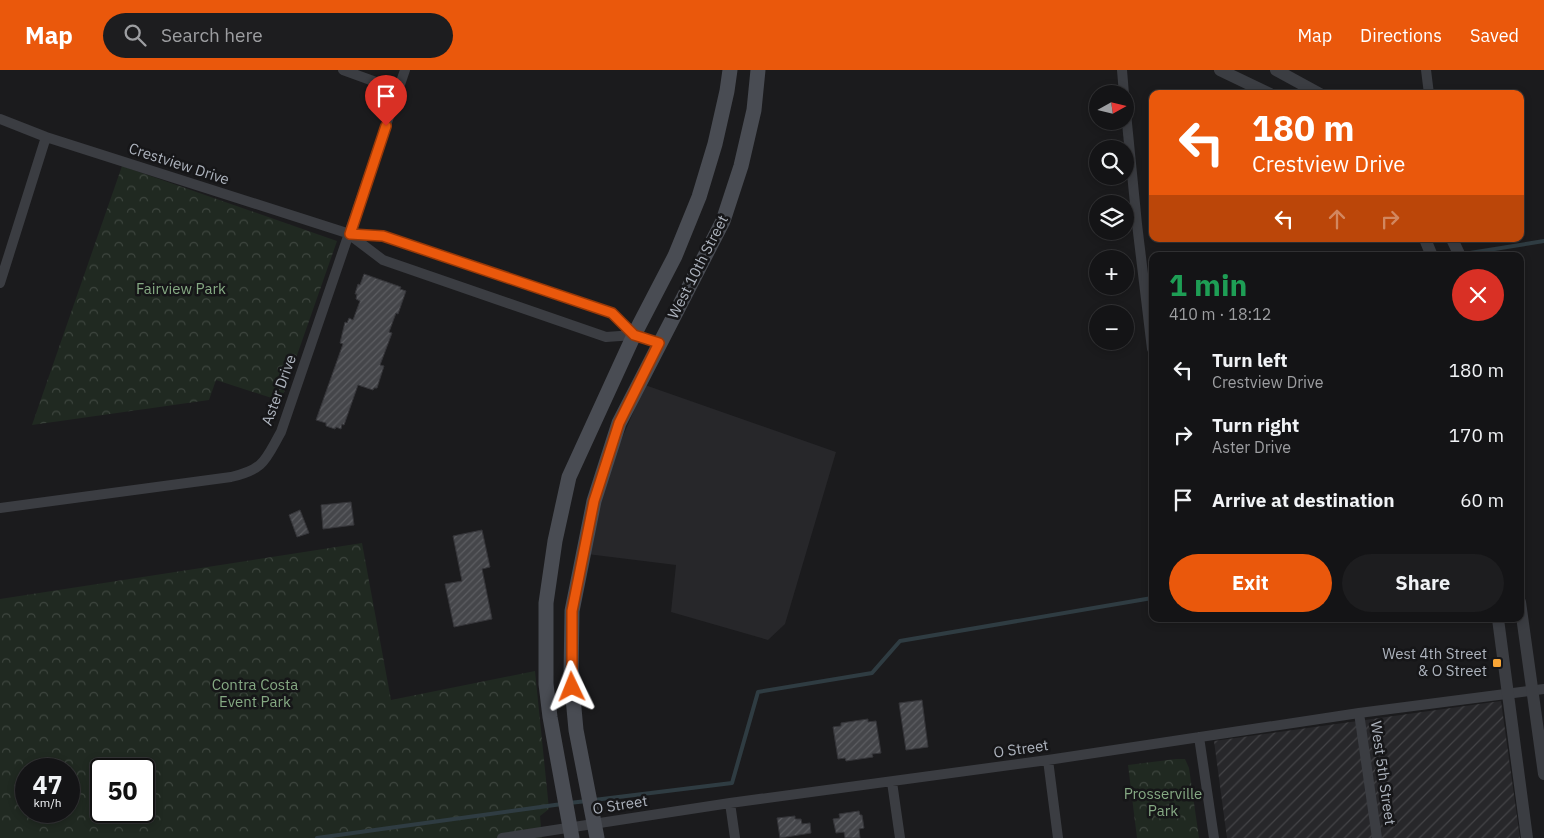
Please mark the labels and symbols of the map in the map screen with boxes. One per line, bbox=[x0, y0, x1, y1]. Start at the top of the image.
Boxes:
pin bbox=[365, 75, 407, 126]
north arrow bbox=[1089, 85, 1134, 130]
street label: Crestview Drive bbox=[126, 138, 232, 189]
street label: West 10th Street bbox=[663, 212, 732, 322]
park label: Fairview Park bbox=[136, 279, 226, 298]
street label: Aster Drive bbox=[257, 352, 300, 428]
place label: West 4th Street & O Street bbox=[1382, 644, 1487, 680]
marker: West 4th Street & O Street bbox=[1491, 657, 1503, 669]
position arrow bbox=[545, 660, 597, 712]
park label: Contra Costa Event Park bbox=[212, 675, 298, 711]
street label: West 5th Street bbox=[1367, 720, 1400, 826]
street label: O Street bbox=[992, 735, 1050, 762]
speed limit sign: 50 bbox=[90, 758, 155, 823]
park label: Prosserville Park bbox=[1124, 784, 1202, 820]
street label: O Street bbox=[591, 791, 649, 818]

